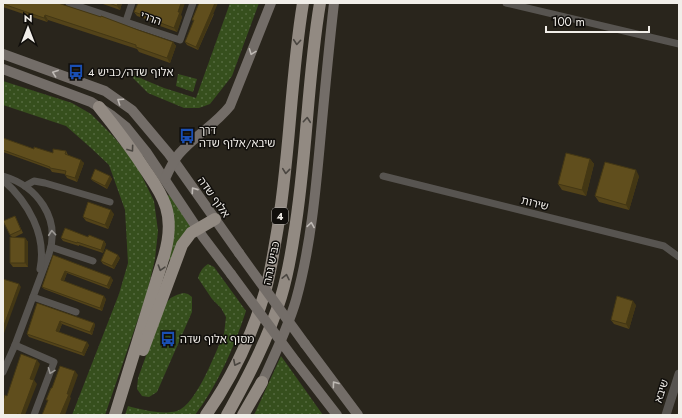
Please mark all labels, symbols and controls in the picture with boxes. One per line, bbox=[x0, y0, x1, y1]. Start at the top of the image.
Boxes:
street label: הררי bbox=[138, 7, 164, 29]
north arrow bbox=[8, 8, 48, 48]
scale bar bbox=[546, 8, 649, 34]
text: N bbox=[24, 10, 32, 26]
text: 100 m bbox=[552, 13, 585, 31]
one-way arrow bbox=[293, 39, 302, 45]
one-way arrow bbox=[248, 49, 256, 56]
bus stop icon: אלוף שדה/כביש 4 bbox=[67, 63, 85, 81]
place label: אלוף שדה/כביש 4 bbox=[88, 64, 173, 80]
one-way arrow bbox=[52, 70, 59, 78]
one-way arrow bbox=[118, 99, 125, 106]
one-way arrow bbox=[303, 117, 312, 123]
place label: דרך שיבא/אלוף שדה bbox=[199, 122, 275, 151]
bus stop icon: דרך שיבא/אלוף שדה bbox=[178, 127, 196, 145]
one-way arrow bbox=[126, 144, 133, 151]
one-way arrow bbox=[282, 168, 291, 174]
street label: אלוף שדה bbox=[194, 173, 234, 221]
one-way arrow bbox=[191, 187, 199, 194]
street label: שירות bbox=[520, 192, 550, 214]
road number: 4 bbox=[272, 208, 288, 224]
one-way arrow bbox=[306, 222, 314, 228]
one-way arrow bbox=[47, 230, 56, 236]
street label: כביש גהה bbox=[259, 239, 284, 286]
one-way arrow bbox=[157, 264, 166, 271]
one-way arrow bbox=[281, 274, 289, 280]
bus stop icon: מסוף אלוף שדה bbox=[159, 330, 177, 348]
place label: מסוף אלוף שדה bbox=[180, 331, 254, 347]
one-way arrow bbox=[233, 359, 241, 367]
one-way arrow bbox=[47, 368, 55, 375]
street label: שיבא bbox=[650, 377, 672, 405]
one-way arrow bbox=[332, 381, 339, 388]

